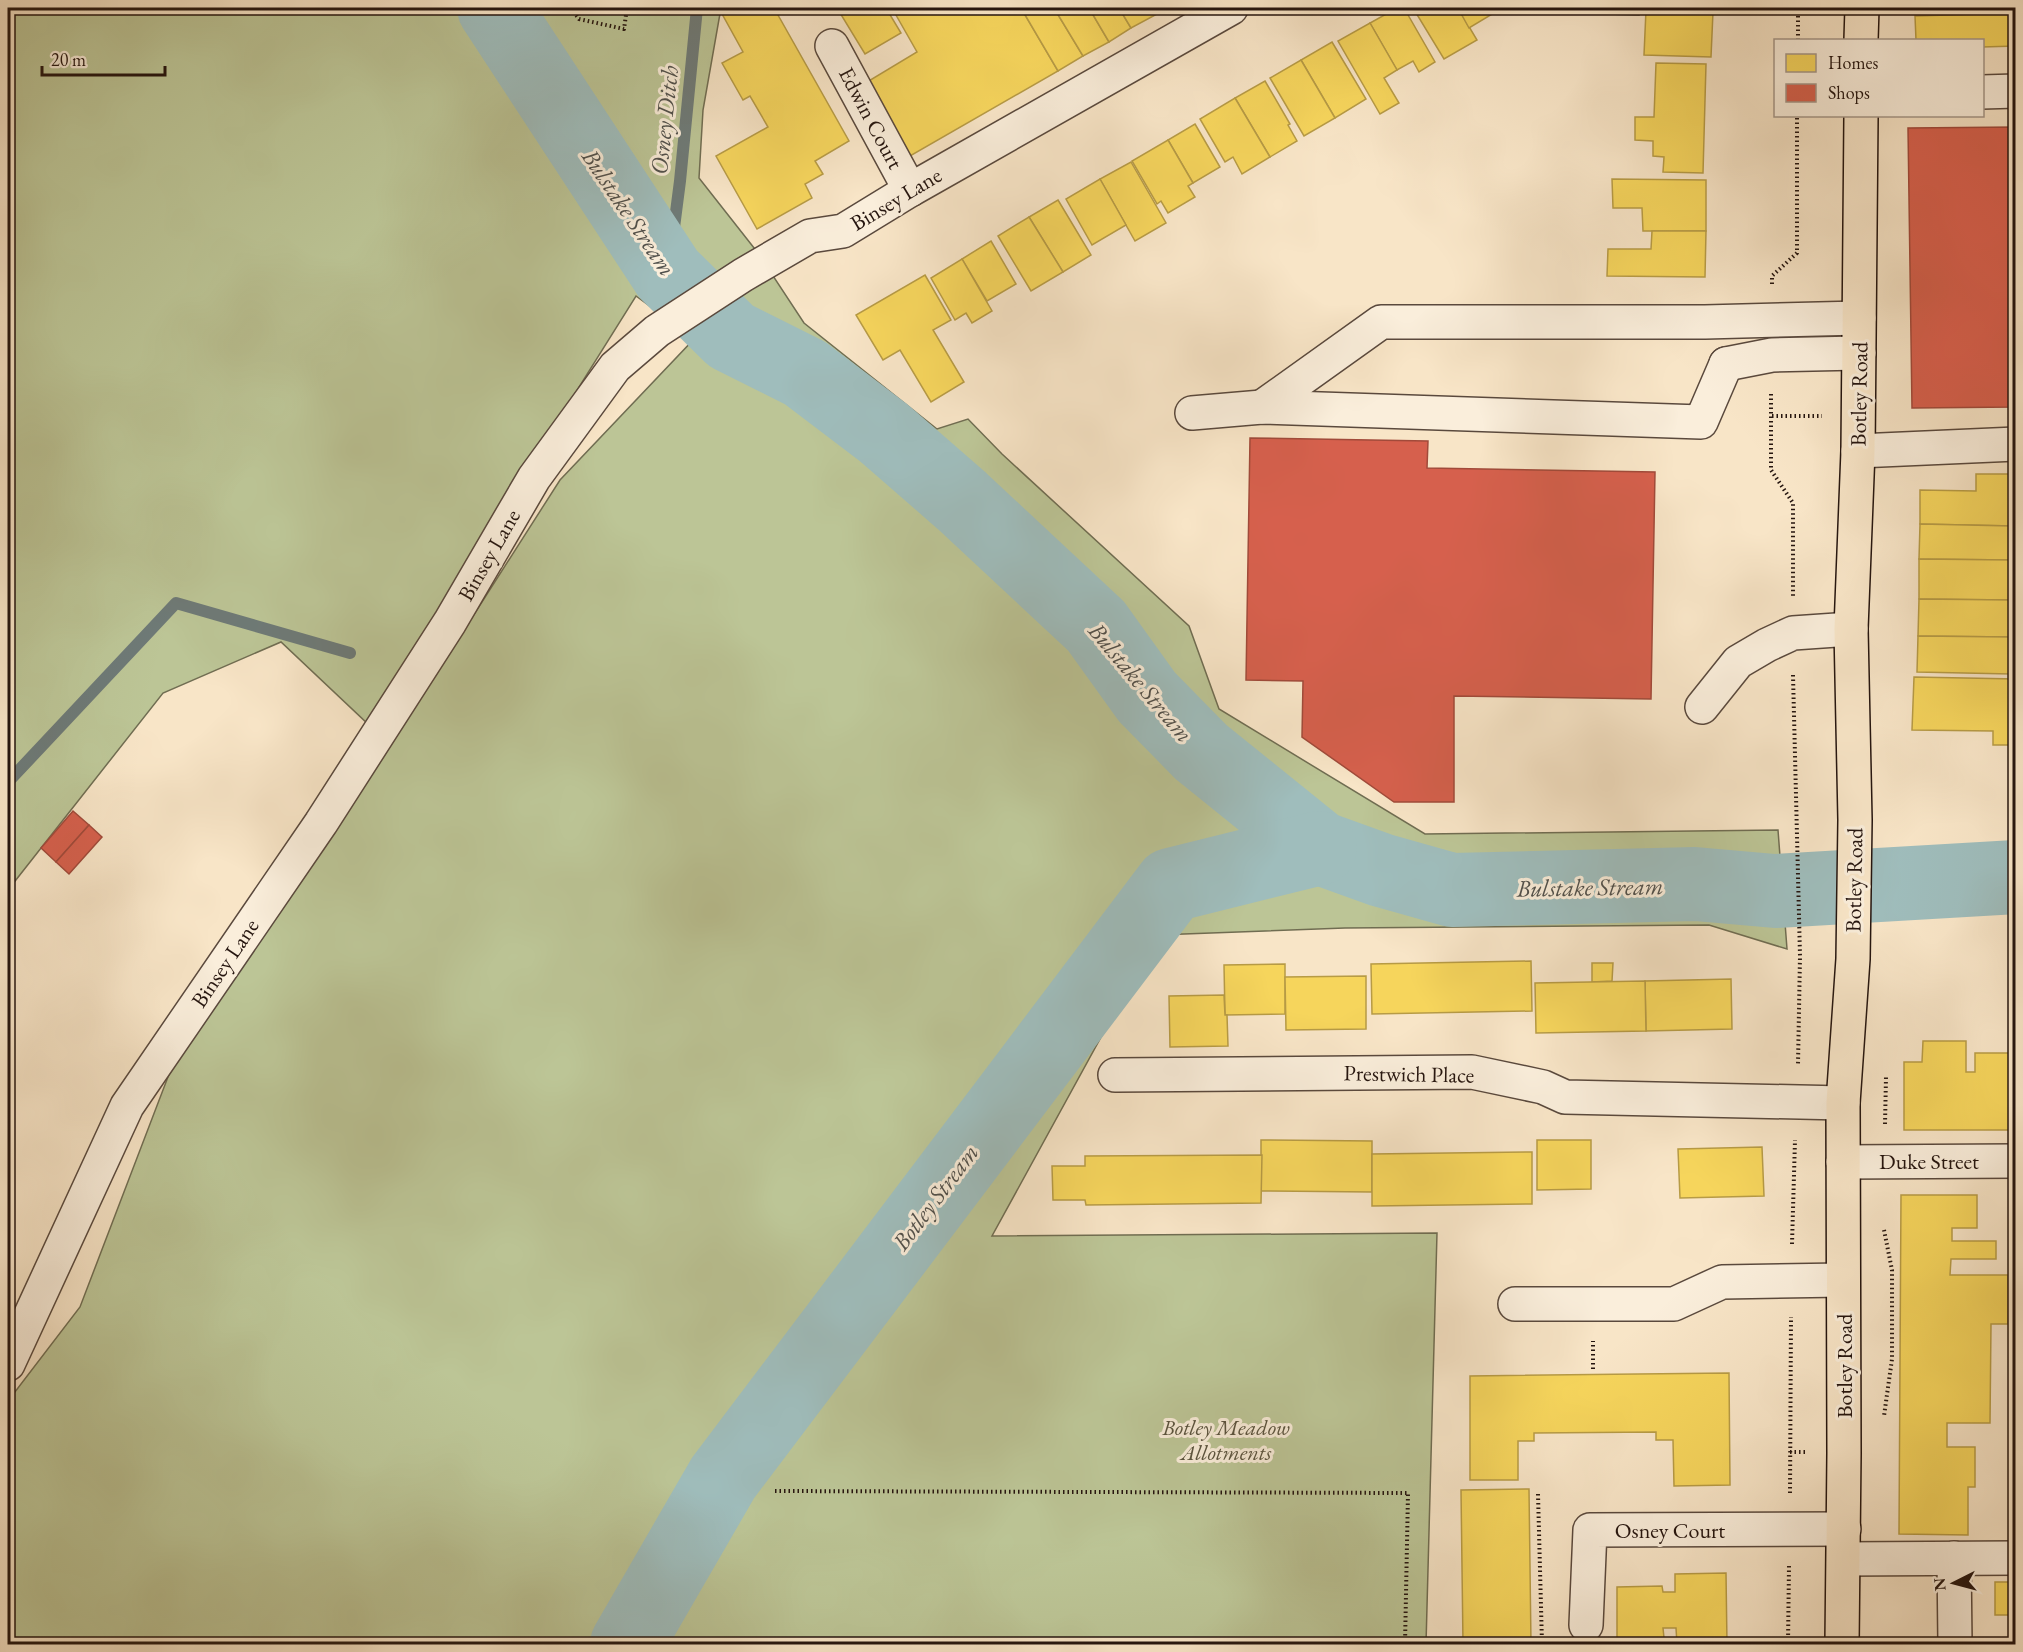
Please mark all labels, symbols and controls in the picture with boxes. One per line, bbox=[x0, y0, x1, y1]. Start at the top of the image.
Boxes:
scale bar bbox=[42, 39, 165, 77]
legend bbox=[1774, 39, 1984, 117]
text: 20 m bbox=[51, 48, 86, 71]
text: Homes bbox=[1828, 51, 1879, 74]
street label: Edwin Court bbox=[832, 62, 910, 174]
water label: Osney Ditch bbox=[643, 64, 685, 176]
text: Shops bbox=[1828, 81, 1870, 104]
water label: Bulstake Stream bbox=[575, 142, 683, 282]
street label: Binsey Lane bbox=[845, 160, 947, 238]
street label: Botley Road bbox=[1844, 341, 1874, 447]
street label: Binsey Lane bbox=[451, 503, 527, 606]
water label: Bulstake Stream bbox=[1081, 615, 1200, 748]
street label: Botley Road bbox=[1839, 827, 1869, 933]
water label: Bulstake Stream bbox=[1515, 870, 1664, 904]
street label: Binsey Lane bbox=[185, 912, 266, 1013]
street label: Prestwich Place bbox=[1343, 1058, 1475, 1090]
water label: Botley Stream bbox=[884, 1138, 985, 1257]
street label: Duke Street bbox=[1879, 1147, 1979, 1176]
street label: Botley Road bbox=[1830, 1313, 1859, 1418]
park label: Botley Meadow Allotments bbox=[1161, 1413, 1290, 1467]
street label: Osney Court bbox=[1615, 1516, 1725, 1545]
north arrow bbox=[1924, 1553, 1984, 1613]
text: N bbox=[1928, 1577, 1951, 1592]

